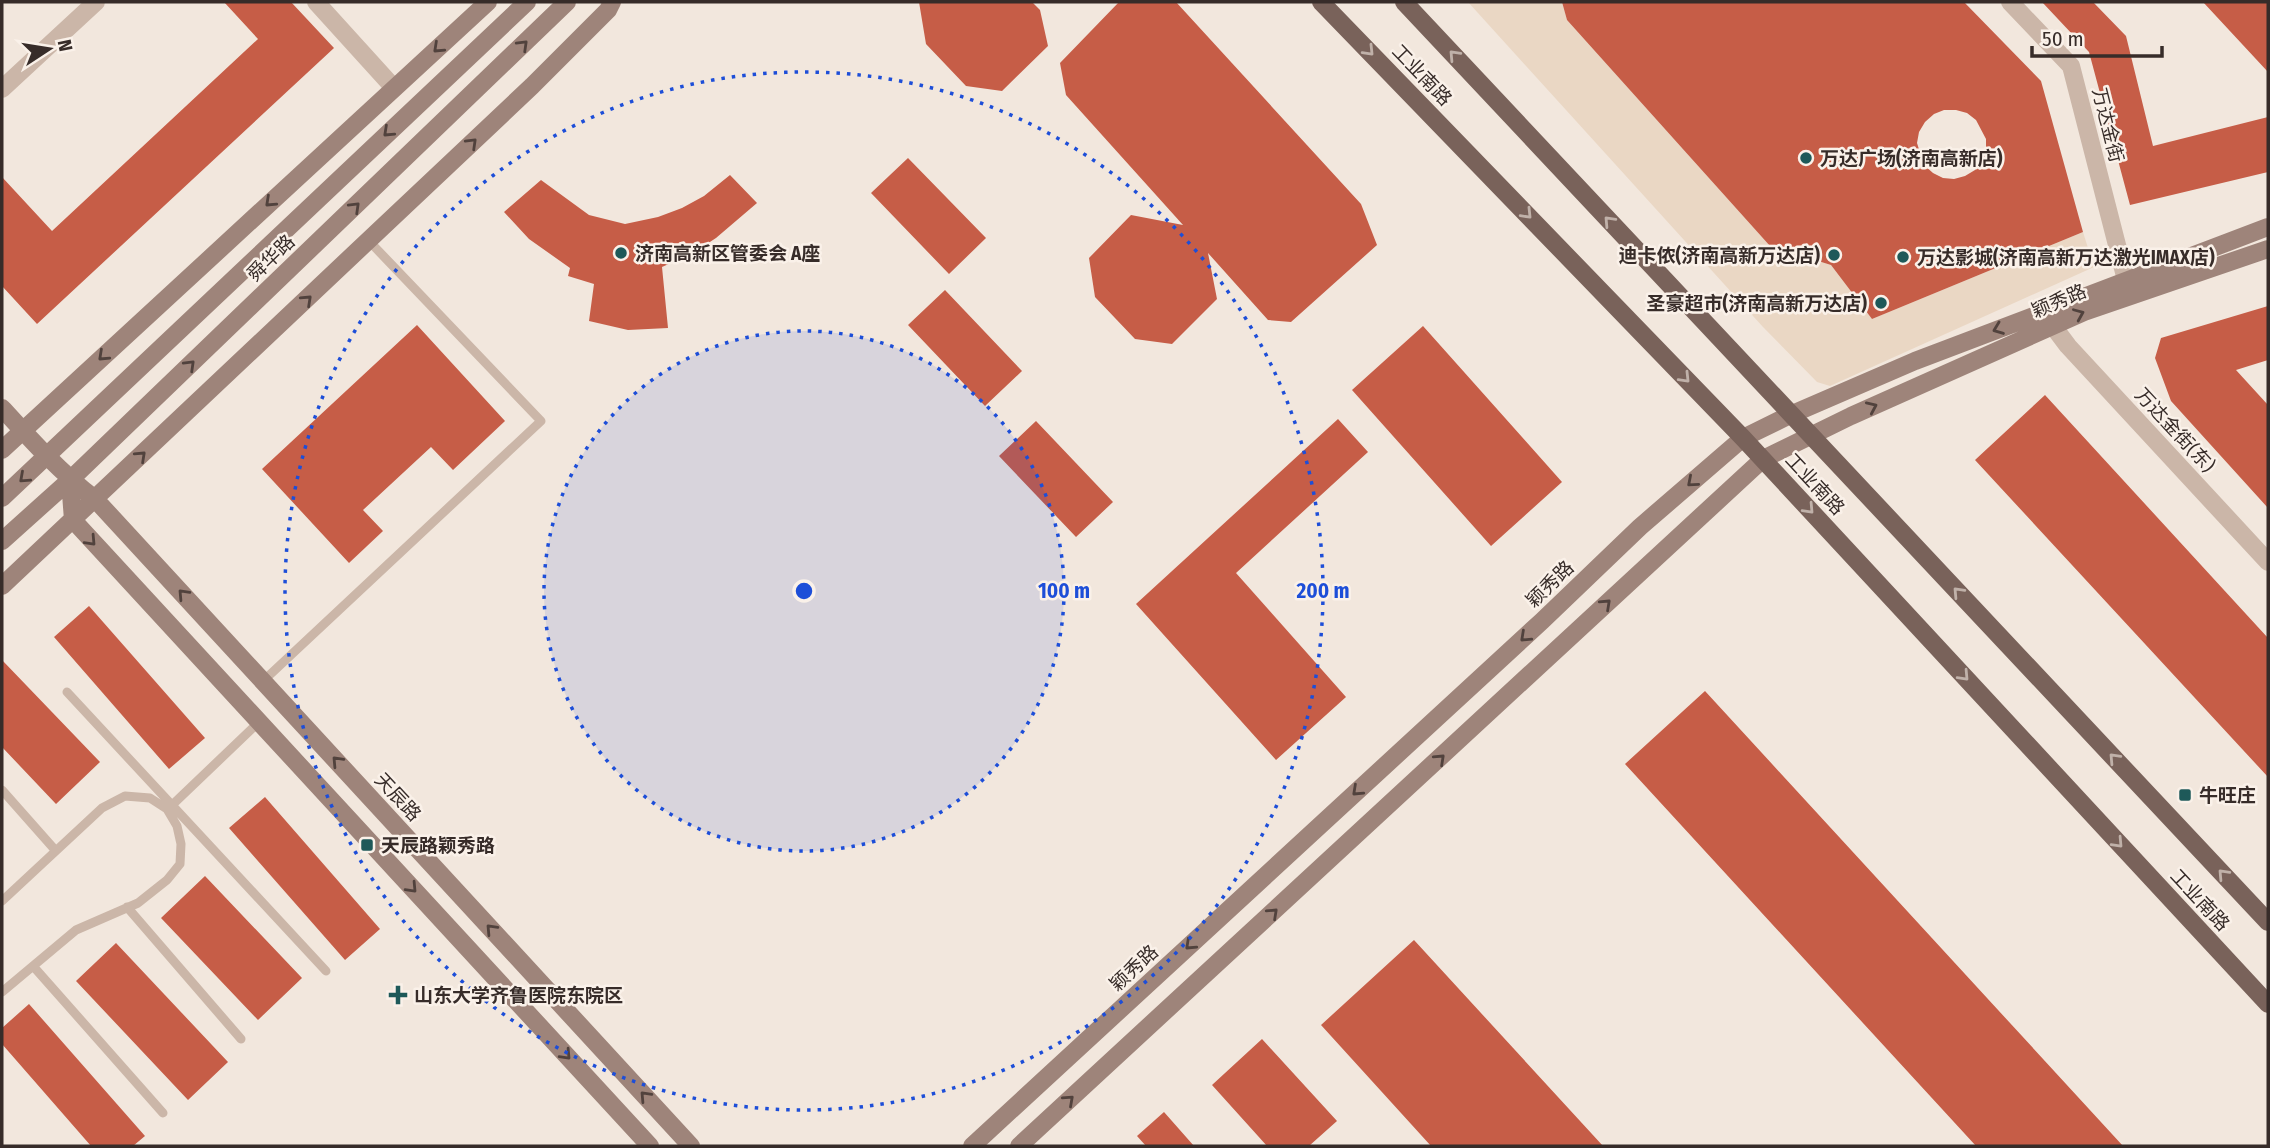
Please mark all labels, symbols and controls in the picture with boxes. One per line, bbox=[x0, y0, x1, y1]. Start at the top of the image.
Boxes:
north arrow bbox=[14, 14, 84, 84]
scale bar bbox=[2032, 14, 2162, 58]
text: 50 m bbox=[2042, 26, 2084, 52]
text: N bbox=[53, 38, 78, 54]
one-way arrow bbox=[433, 40, 446, 52]
one-way arrow bbox=[515, 40, 528, 53]
street label: 工业南路 bbox=[1387, 40, 1457, 110]
one-way arrow bbox=[1360, 43, 1373, 56]
one-way arrow bbox=[1450, 50, 1462, 63]
street label: 万达金街 bbox=[2088, 85, 2128, 165]
one-way arrow bbox=[383, 124, 396, 137]
one-way arrow bbox=[464, 139, 477, 152]
place label: 万达广场(济南高新店) bbox=[1820, 147, 2003, 170]
marker: 万达广场(济南高新店) bbox=[1798, 150, 1814, 166]
one-way arrow bbox=[265, 194, 278, 206]
one-way arrow bbox=[346, 203, 359, 216]
one-way arrow bbox=[1519, 206, 1532, 219]
one-way arrow bbox=[1605, 217, 1618, 230]
street label: 舜华路 bbox=[243, 230, 299, 286]
place label: 济南高新区管委会 A座 bbox=[635, 242, 820, 265]
place label: 迪卡侬(济南高新万达店) bbox=[1619, 244, 1820, 267]
marker: 济南高新区管委会 A座 bbox=[613, 245, 629, 261]
place label: 万达影城(济南高新万达激光IMAX店) bbox=[1917, 246, 2215, 269]
marker: 迪卡侬(济南高新万达店) bbox=[1826, 247, 1842, 263]
marker: 万达影城(济南高新万达激光IMAX店) bbox=[1895, 249, 1911, 265]
street label: 颖秀路 bbox=[2028, 279, 2090, 323]
place label: 圣豪超市(济南高新万达店) bbox=[1647, 292, 1867, 315]
marker: 圣豪超市(济南高新万达店) bbox=[1873, 295, 1889, 311]
one-way arrow bbox=[299, 296, 312, 308]
one-way arrow bbox=[2072, 308, 2085, 322]
one-way arrow bbox=[1993, 321, 2005, 335]
one-way arrow bbox=[98, 348, 111, 361]
one-way arrow bbox=[182, 360, 195, 373]
one-way arrow bbox=[1677, 370, 1690, 383]
street label: 万达金街(东) bbox=[2130, 383, 2220, 477]
one-way arrow bbox=[1864, 401, 1877, 415]
street label: 工业南路 bbox=[1781, 448, 1849, 520]
one-way arrow bbox=[133, 452, 146, 464]
one-way arrow bbox=[19, 469, 32, 482]
one-way arrow bbox=[1687, 474, 1700, 486]
one-way arrow bbox=[1801, 501, 1814, 514]
one-way arrow bbox=[83, 533, 96, 546]
street label: 颖秀路 bbox=[1522, 556, 1578, 612]
text: 100 m bbox=[1038, 578, 1090, 604]
text: 200 m bbox=[1295, 578, 1350, 604]
centre of rings bbox=[792, 579, 816, 603]
one-way arrow bbox=[1953, 587, 1966, 600]
one-way arrow bbox=[178, 589, 191, 602]
one-way arrow bbox=[1598, 599, 1611, 612]
one-way arrow bbox=[1520, 628, 1533, 641]
one-way arrow bbox=[1955, 668, 1968, 681]
one-way arrow bbox=[2109, 753, 2122, 766]
one-way arrow bbox=[1432, 754, 1445, 767]
one-way arrow bbox=[332, 756, 345, 769]
street label: 天辰路 bbox=[370, 768, 426, 826]
one-way arrow bbox=[1352, 783, 1365, 795]
place label: 牛旺庄 bbox=[2199, 784, 2256, 807]
marker: 牛旺庄 bbox=[2177, 787, 2193, 803]
place label: 天辰路颖秀路 bbox=[381, 834, 495, 857]
one-way arrow bbox=[2110, 835, 2123, 848]
marker: 天辰路颖秀路 bbox=[359, 837, 375, 853]
street label: 工业南路 bbox=[2166, 864, 2234, 936]
one-way arrow bbox=[2219, 869, 2231, 882]
one-way arrow bbox=[403, 880, 416, 893]
one-way arrow bbox=[1265, 909, 1278, 922]
one-way arrow bbox=[487, 924, 499, 937]
one-way arrow bbox=[1185, 937, 1198, 949]
street label: 颖秀路 bbox=[1105, 940, 1163, 996]
place label: 山东大学齐鲁医院东院区 bbox=[414, 984, 623, 1007]
marker: 山东大学齐鲁医院东院区 bbox=[388, 985, 408, 1005]
one-way arrow bbox=[558, 1047, 570, 1060]
one-way arrow bbox=[641, 1091, 653, 1104]
one-way arrow bbox=[1061, 1096, 1074, 1108]

